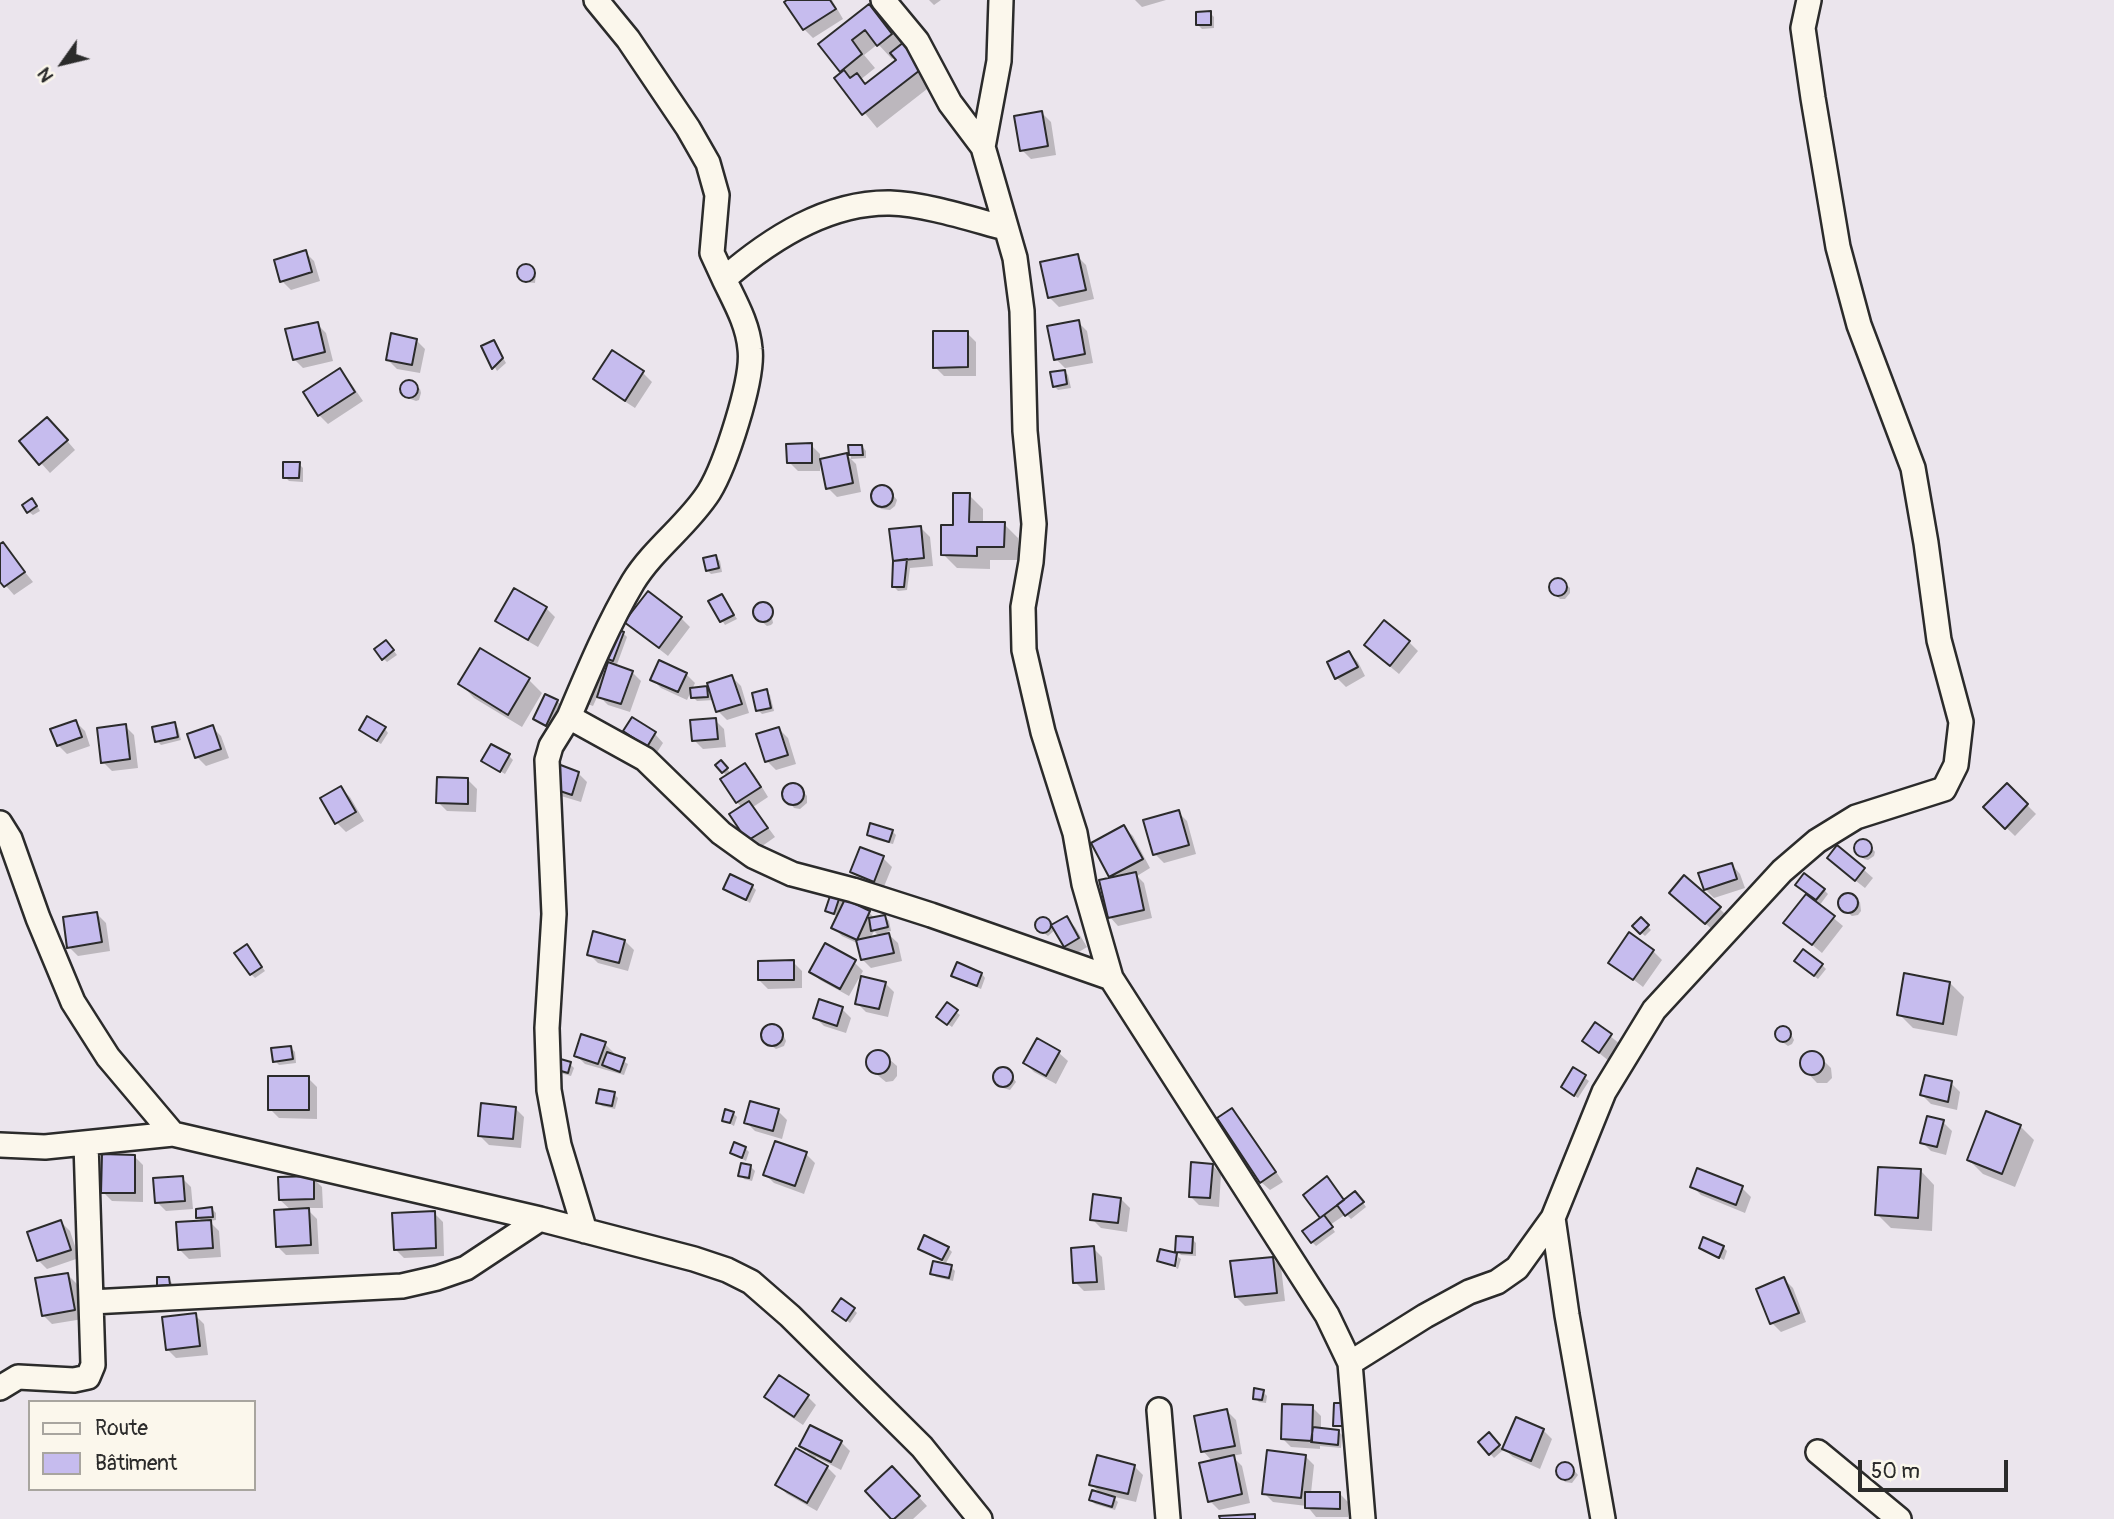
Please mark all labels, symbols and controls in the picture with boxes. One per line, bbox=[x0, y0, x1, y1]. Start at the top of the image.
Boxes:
north arrow bbox=[28, 28, 98, 98]
text: N bbox=[32, 63, 59, 87]
legend bbox=[28, 1400, 256, 1491]
text: Route bbox=[95, 1415, 148, 1442]
scale bar bbox=[1862, 1446, 2012, 1490]
text: Bâtiment bbox=[95, 1450, 177, 1477]
text: 50 m bbox=[1871, 1458, 1920, 1485]

